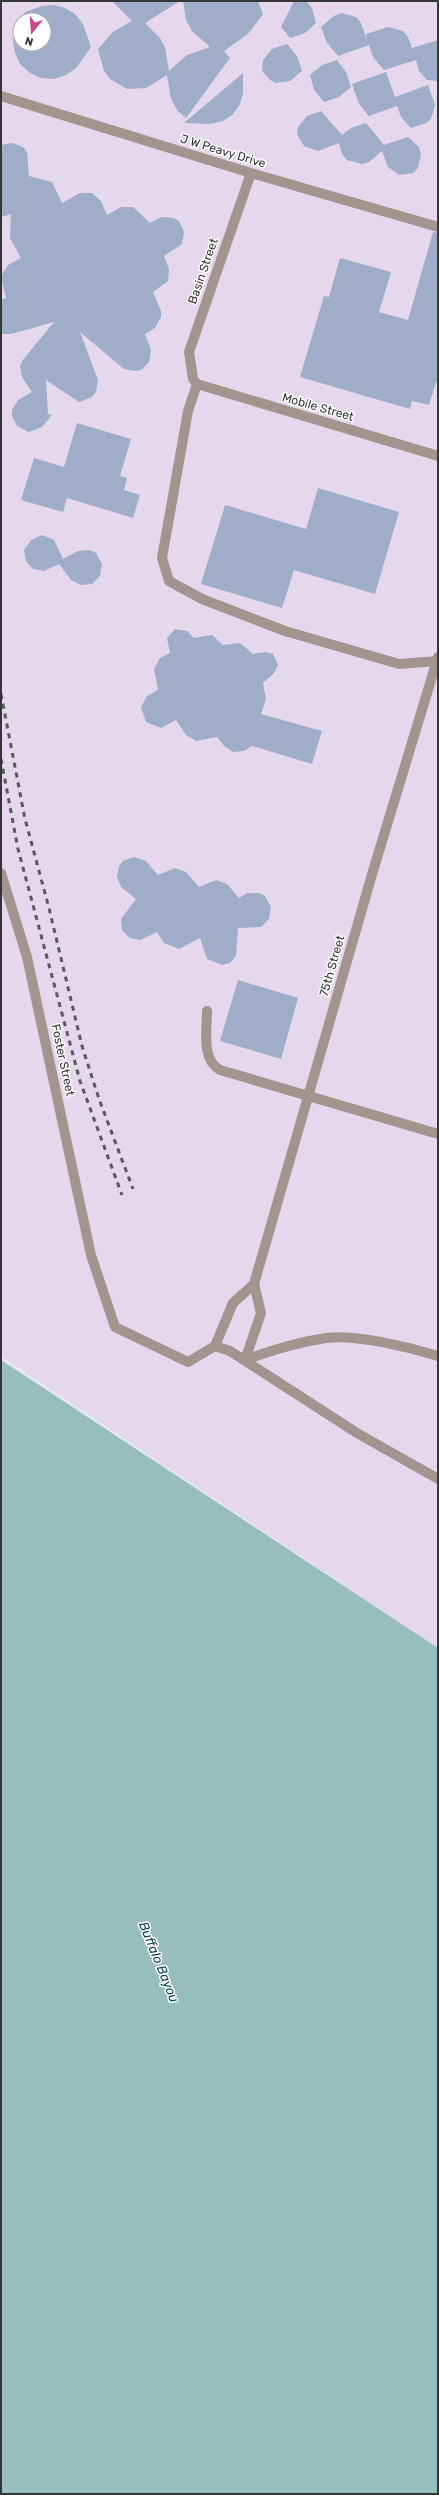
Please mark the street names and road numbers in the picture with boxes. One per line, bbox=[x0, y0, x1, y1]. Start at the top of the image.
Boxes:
street label: J W Peavy Drive bbox=[179, 131, 268, 171]
street label: Basin Street bbox=[185, 236, 221, 306]
street label: Mobile Street bbox=[281, 390, 356, 424]
street label: 75th Street bbox=[317, 934, 347, 998]
street label: Foster Street bbox=[49, 1023, 78, 1098]

